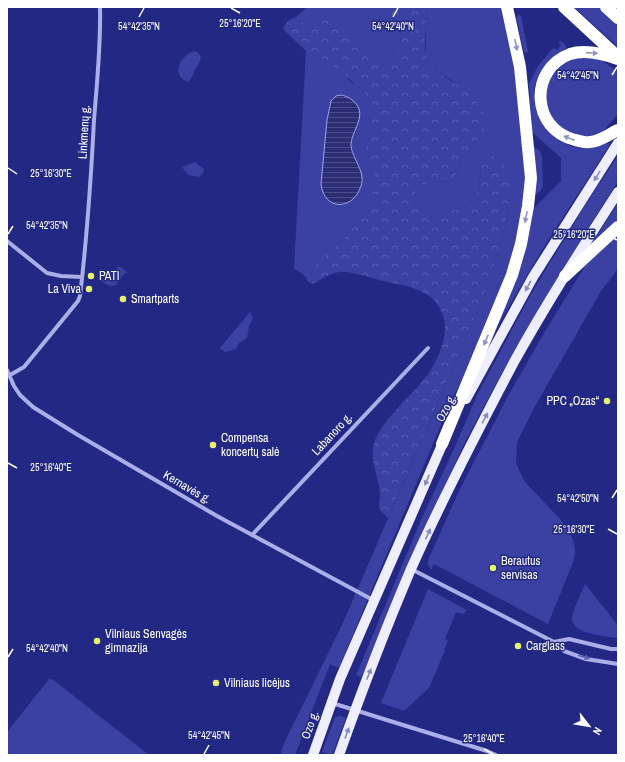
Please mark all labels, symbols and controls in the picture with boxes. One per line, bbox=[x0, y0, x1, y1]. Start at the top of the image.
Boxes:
text: 25°16'20"E bbox=[219, 17, 261, 30]
text: 54°42'35"N bbox=[118, 20, 160, 33]
text: 54°42'40"N bbox=[372, 20, 414, 33]
one-way arrow bbox=[514, 39, 520, 51]
one-way arrow bbox=[586, 50, 598, 57]
text: 54°42'45"N bbox=[557, 69, 599, 82]
street label: Linkmenų g. bbox=[75, 105, 93, 159]
one-way arrow bbox=[562, 134, 574, 140]
text: 25°16'30"E bbox=[30, 167, 72, 180]
one-way arrow bbox=[593, 171, 601, 181]
one-way arrow bbox=[523, 211, 529, 223]
text: 54°42'35"N bbox=[26, 219, 68, 232]
text: 25°16'20"E bbox=[553, 228, 595, 241]
place label: PATI bbox=[99, 268, 119, 284]
marker: PATI bbox=[86, 271, 96, 281]
one-way arrow bbox=[525, 280, 531, 292]
place label: La Viva bbox=[48, 281, 82, 297]
marker: La Viva bbox=[84, 284, 94, 294]
place label: Smartparts bbox=[131, 291, 179, 307]
marker: Smartparts bbox=[118, 294, 128, 304]
one-way arrow bbox=[482, 334, 489, 346]
street label: Ozo g. bbox=[432, 391, 460, 425]
place label: PPC „Ozas“ bbox=[547, 393, 599, 409]
marker: PPC „Ozas“ bbox=[602, 396, 612, 406]
street label: Labanoro g. bbox=[308, 409, 356, 459]
one-way arrow bbox=[482, 412, 489, 424]
place label: Compensa koncertų salė bbox=[221, 430, 280, 460]
marker: Compensa koncertų salė bbox=[208, 440, 218, 450]
text: 25°16'40"E bbox=[30, 461, 72, 474]
street label: Kernavės g. bbox=[160, 467, 214, 507]
one-way arrow bbox=[423, 474, 429, 486]
text: 54°42'50"N bbox=[557, 492, 599, 505]
text: 25°16'30"E bbox=[553, 523, 595, 536]
one-way arrow bbox=[425, 528, 431, 539]
place label: Berautus servisas bbox=[501, 553, 540, 583]
marker: Berautus servisas bbox=[488, 563, 498, 573]
place label: Vilniaus Senvagės gimnazija bbox=[105, 626, 187, 656]
marker: Vilniaus Senvagės gimnazija bbox=[92, 636, 102, 646]
place label: Carglass bbox=[526, 638, 565, 654]
marker: Carglass bbox=[513, 641, 523, 651]
text: 54°42'40"N bbox=[26, 642, 68, 655]
one-way arrow bbox=[578, 654, 590, 660]
one-way arrow bbox=[367, 668, 373, 680]
place label: Vilniaus licėjus bbox=[224, 675, 290, 691]
marker: Vilniaus licėjus bbox=[211, 678, 221, 688]
north arrow bbox=[569, 706, 609, 746]
street label: Ozo g. bbox=[298, 709, 322, 741]
text: N bbox=[590, 725, 605, 738]
one-way arrow bbox=[344, 726, 350, 738]
text: 54°42'45"N bbox=[188, 729, 230, 742]
text: 25°16'40"E bbox=[463, 732, 505, 745]

